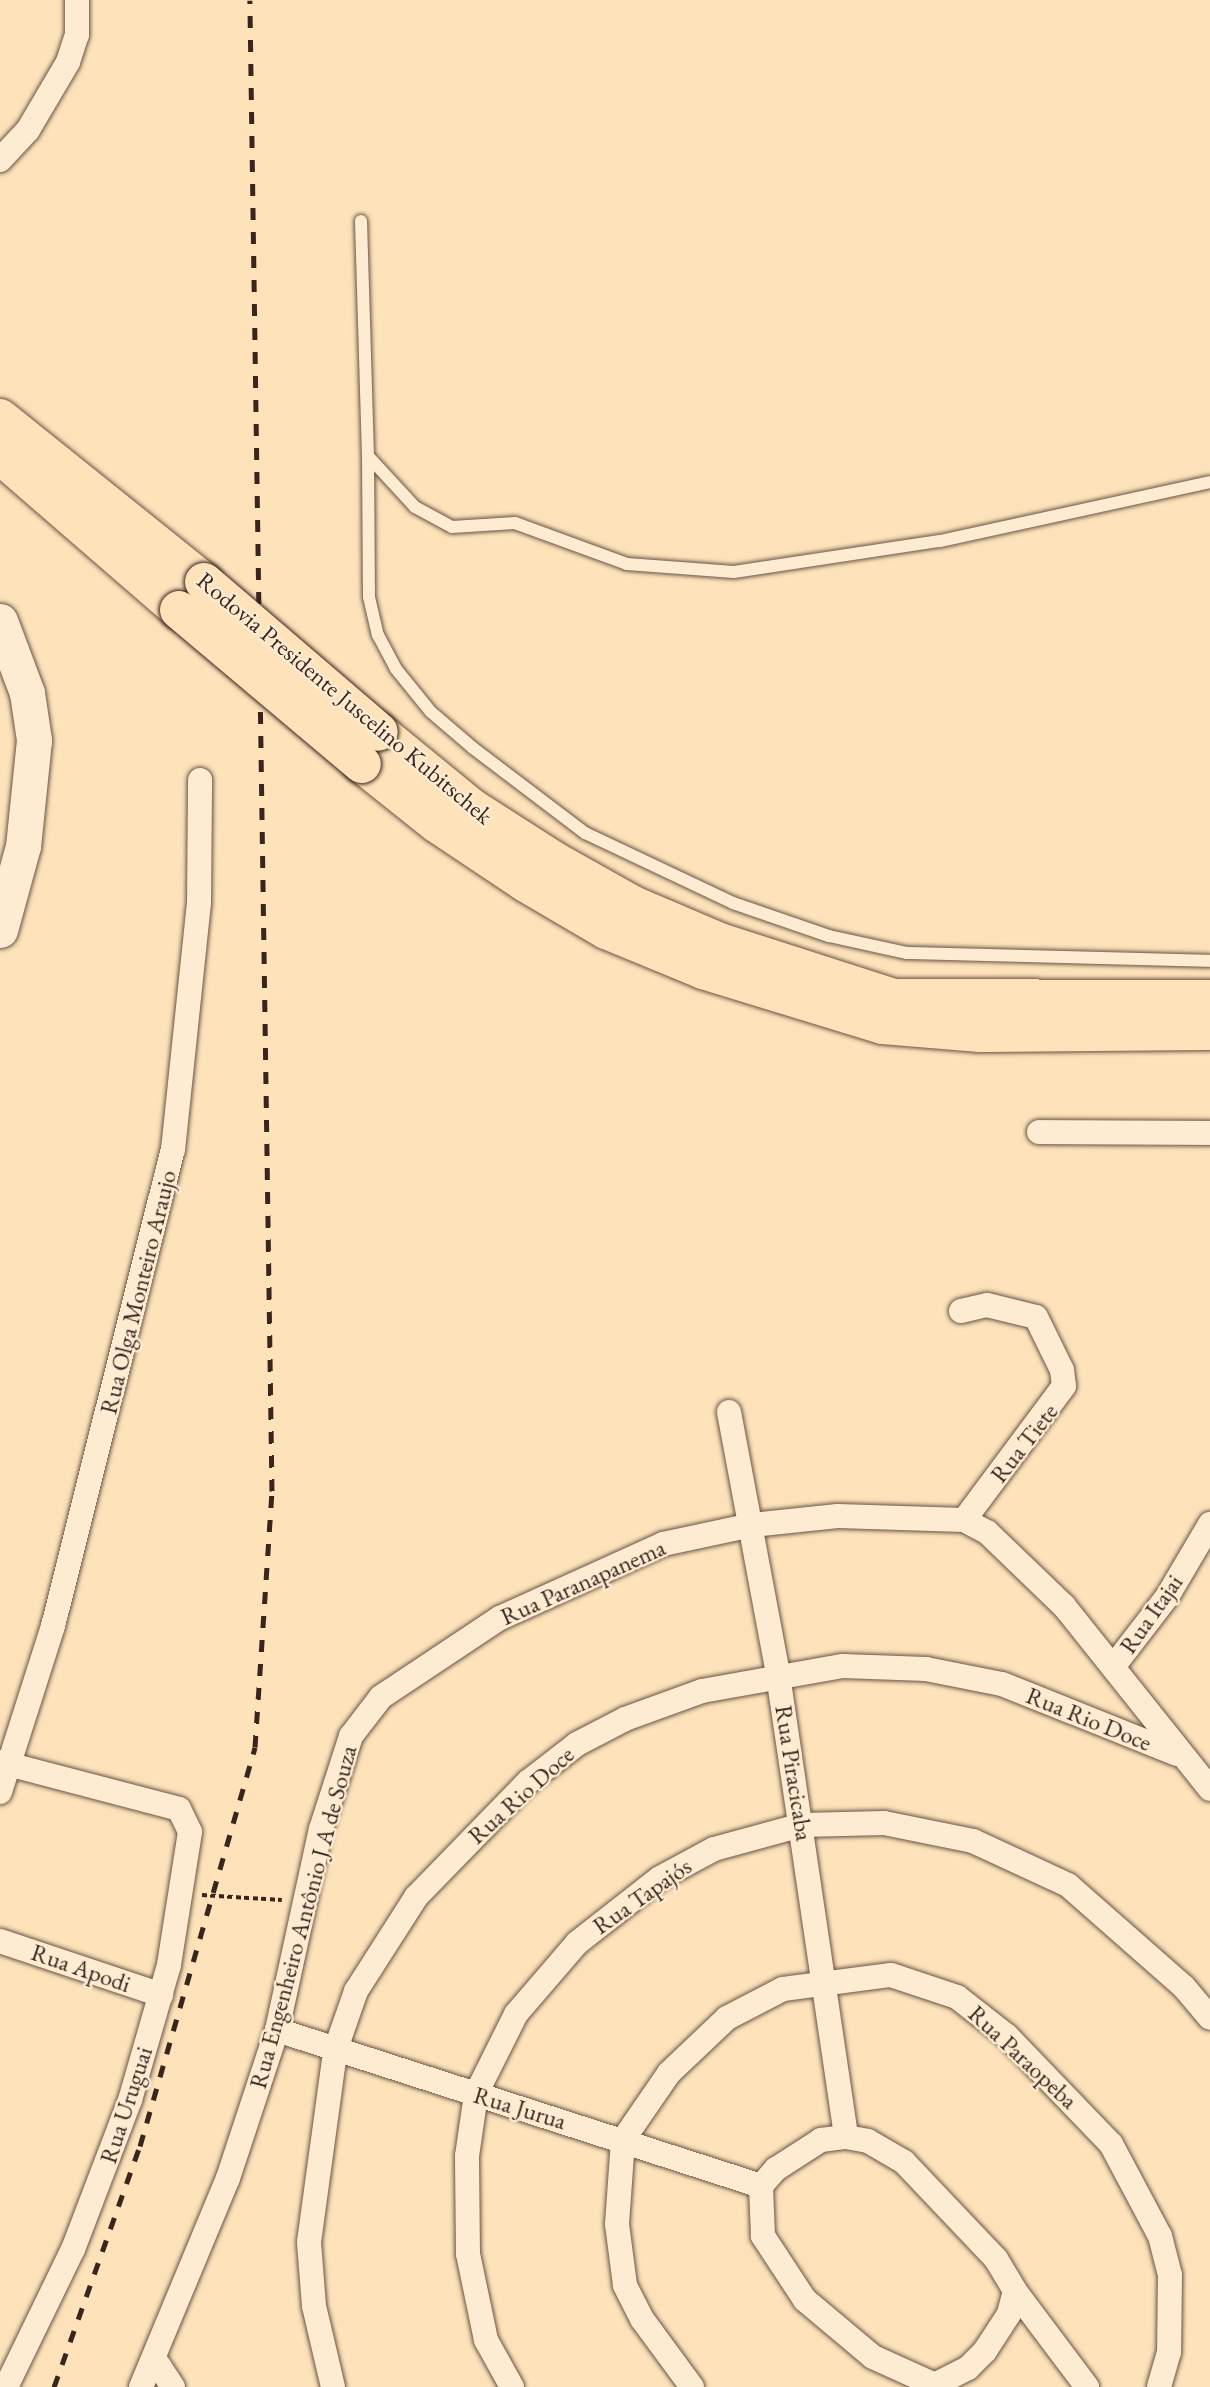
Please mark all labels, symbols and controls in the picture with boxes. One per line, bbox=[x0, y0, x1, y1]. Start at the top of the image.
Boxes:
street label: Rodovia Presidente Juscelino Kubitschek bbox=[191, 566, 499, 830]
street label: Rua Olga Monteiro Araujo bbox=[94, 1167, 182, 1417]
street label: Rua Tiete bbox=[984, 1398, 1064, 1488]
street label: Rua Paranapanema bbox=[496, 1533, 670, 1631]
street label: Rua Itajai bbox=[1113, 1569, 1189, 1659]
street label: Rua Rio Doce bbox=[1022, 1681, 1156, 1757]
street label: Rua Piracicaba bbox=[769, 1703, 819, 1843]
street label: Rua Rio Doce bbox=[462, 1740, 580, 1850]
street label: Rua Engenheiro Antônio J A de Souza bbox=[243, 1742, 363, 2092]
street label: Rua Tapajós bbox=[587, 1852, 697, 1940]
street label: Rua Apodi bbox=[28, 1938, 134, 1998]
street label: Rua Paraopeba bbox=[963, 1999, 1083, 2115]
street label: Rua Uruguai bbox=[94, 2043, 158, 2167]
street label: Rua Jurua bbox=[470, 2080, 570, 2136]

